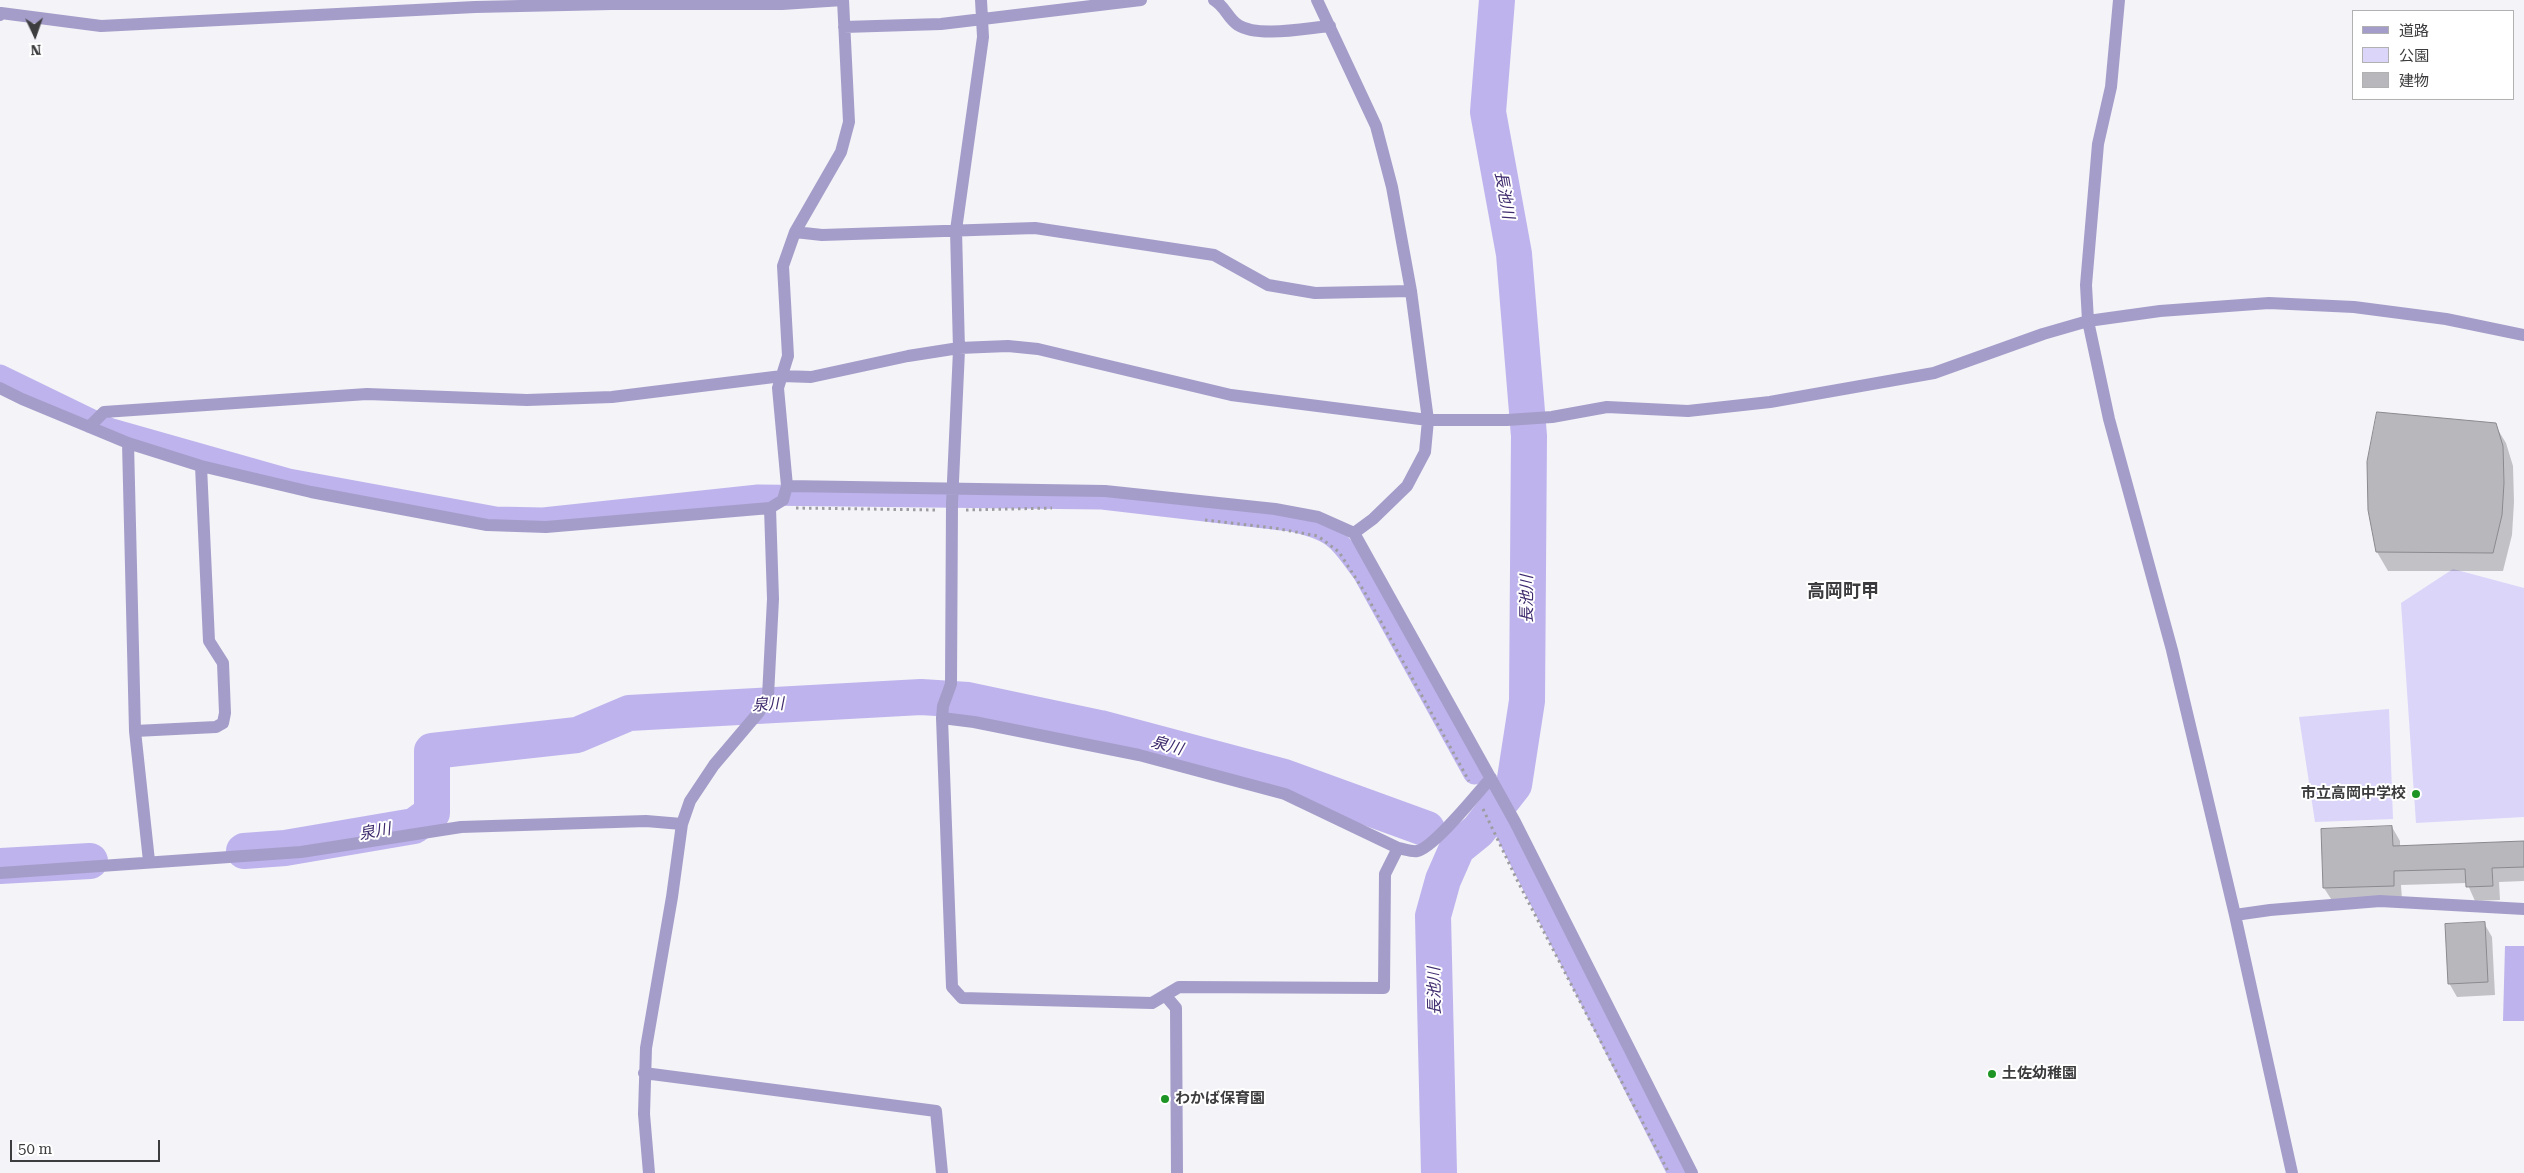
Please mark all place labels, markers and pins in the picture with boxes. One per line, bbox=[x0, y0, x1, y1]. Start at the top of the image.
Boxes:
place label: 市立高岡中学校 bbox=[2301, 785, 2406, 803]
marker: 市立高岡中学校 bbox=[2410, 788, 2422, 800]
place label: 土佐幼稚園 bbox=[2002, 1065, 2077, 1083]
marker: 土佐幼稚園 bbox=[1986, 1068, 1998, 1080]
place label: わかば保育園 bbox=[1175, 1090, 1265, 1108]
marker: わかば保育園 bbox=[1159, 1093, 1171, 1105]

